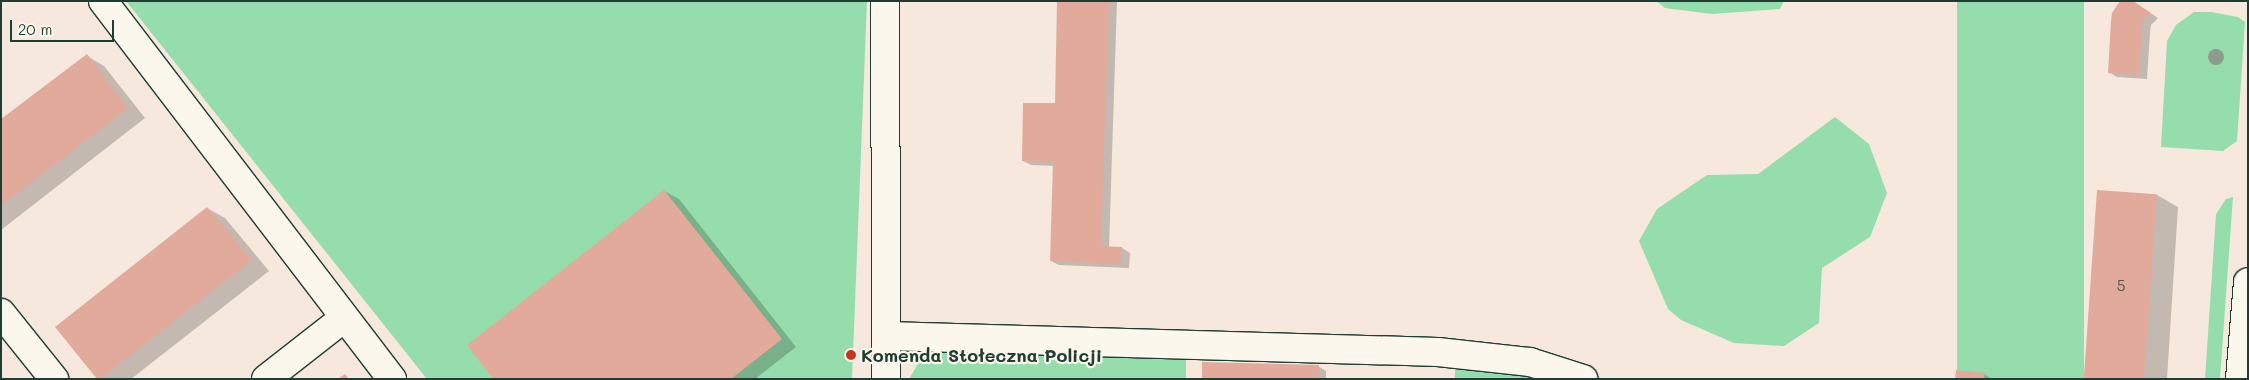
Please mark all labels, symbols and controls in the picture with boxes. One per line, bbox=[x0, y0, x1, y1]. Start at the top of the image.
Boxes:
scale bar bbox=[12, 10, 116, 42]
text: 20 m bbox=[18, 19, 52, 39]
house number: 5 bbox=[2117, 277, 2125, 295]
place label: Komenda Stołeczna Policji bbox=[861, 344, 1102, 366]
marker: Komenda Stołeczna Policji bbox=[845, 349, 857, 361]

